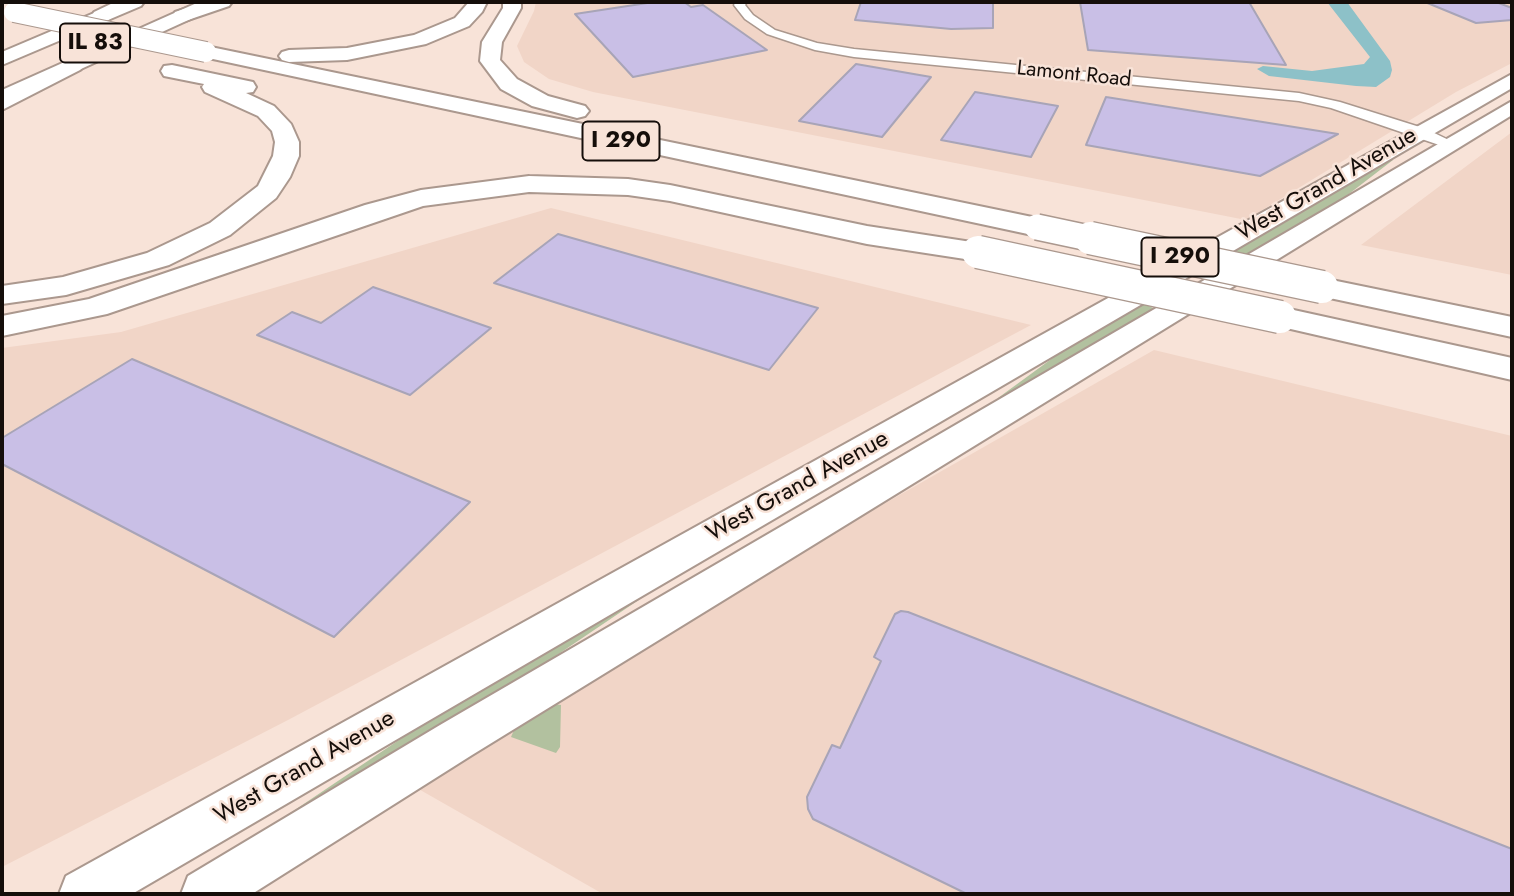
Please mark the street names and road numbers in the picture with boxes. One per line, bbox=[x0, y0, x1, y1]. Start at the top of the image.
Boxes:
road number: IL 83 bbox=[60, 24, 130, 62]
street label: Lamont Road bbox=[1015, 56, 1133, 94]
road number: I 290 bbox=[582, 122, 660, 160]
street label: West Grand Avenue bbox=[1232, 122, 1422, 248]
road number: I 290 bbox=[1142, 238, 1218, 276]
street label: West Grand Avenue bbox=[702, 425, 894, 549]
street label: West Grand Avenue bbox=[210, 705, 400, 831]

